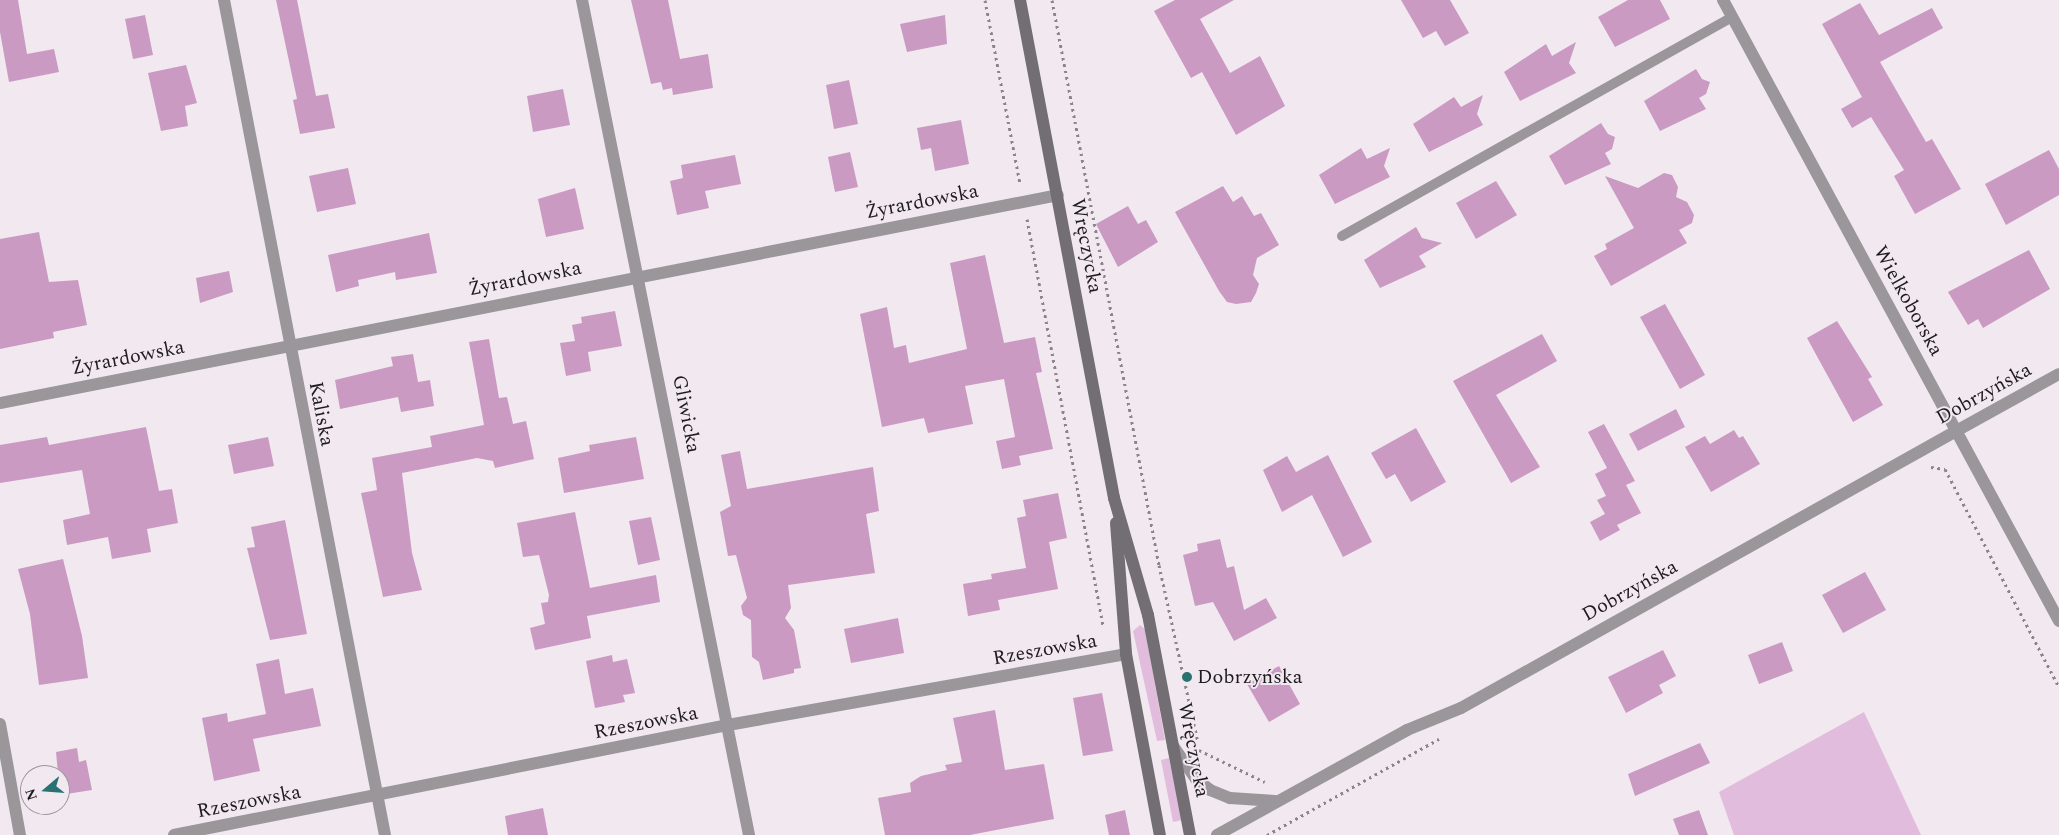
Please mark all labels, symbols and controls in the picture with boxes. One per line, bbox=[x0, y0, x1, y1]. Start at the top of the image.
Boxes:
street label: Żyrardowska bbox=[864, 179, 980, 225]
street label: Wręczycka bbox=[1065, 197, 1107, 295]
street label: Wielkoborska bbox=[1868, 242, 1948, 360]
street label: Żyrardowska bbox=[467, 256, 583, 302]
street label: Żyrardowska bbox=[70, 335, 186, 381]
street label: Dobrzyńska bbox=[1932, 358, 2036, 430]
street label: Gliwicka bbox=[667, 373, 705, 455]
street label: Kaliska bbox=[303, 380, 339, 448]
street label: Dobrzyńska bbox=[1578, 555, 1682, 627]
street label: Rzeszowska bbox=[991, 629, 1099, 671]
place label: Dobrzyńska bbox=[1197, 665, 1302, 689]
marker: Dobrzyńska bbox=[1181, 671, 1193, 683]
street label: Rzeszowska bbox=[592, 701, 700, 745]
street label: Wręczycka bbox=[1172, 701, 1214, 799]
north arrow bbox=[20, 765, 70, 815]
street label: Rzeszowska bbox=[195, 780, 303, 824]
text: N bbox=[19, 786, 43, 803]

